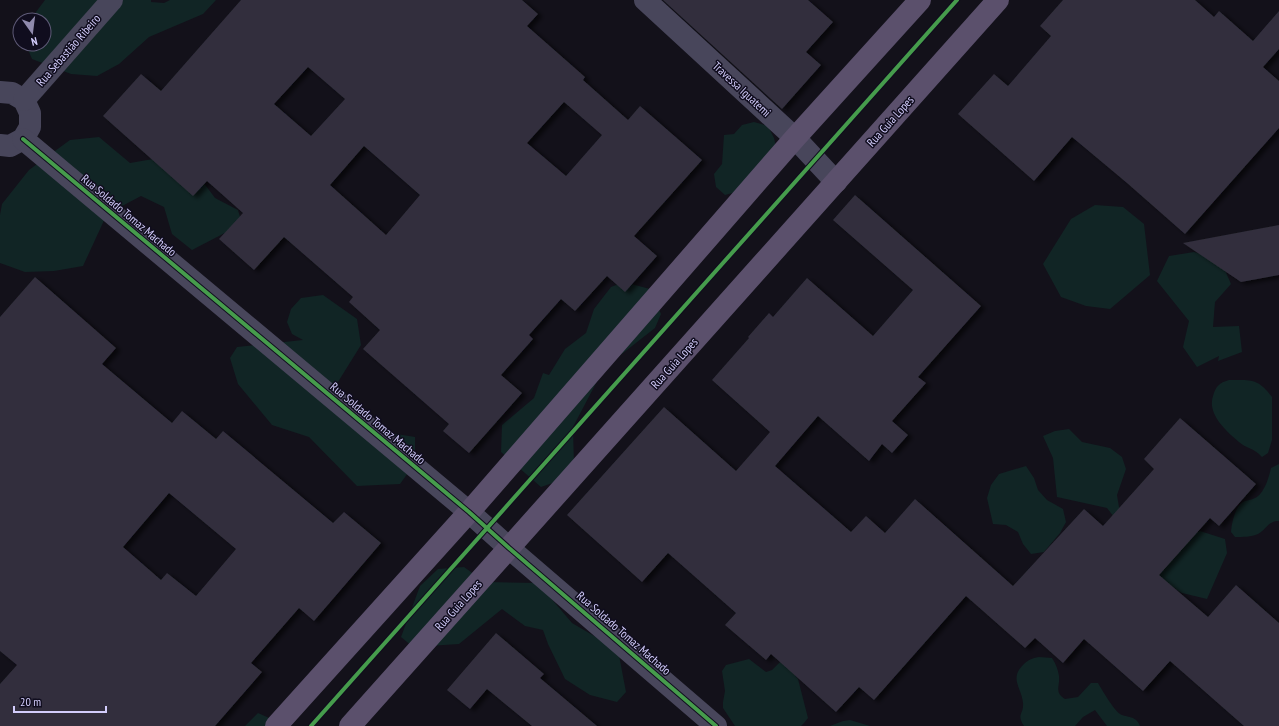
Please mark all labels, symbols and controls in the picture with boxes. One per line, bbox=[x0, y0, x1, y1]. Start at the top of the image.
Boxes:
street label: Rua Sebastião Ribeiro bbox=[33, 11, 103, 89]
north arrow bbox=[12, 12, 52, 52]
text: N bbox=[30, 34, 39, 49]
street label: Travessa Iguatemi bbox=[710, 58, 774, 120]
street label: Rua Guia Lopes bbox=[863, 92, 917, 150]
street label: Rua Soldado Tomaz Machado bbox=[78, 171, 180, 259]
street label: Rua Guia Lopes bbox=[647, 334, 701, 392]
street label: Rua Soldado Tomaz Machado bbox=[327, 379, 429, 467]
street label: Rua Guia Lopes bbox=[431, 576, 485, 634]
street label: Rua Soldado Tomaz Machado bbox=[574, 588, 674, 678]
scale bar bbox=[14, 688, 106, 714]
text: 20 m bbox=[20, 694, 41, 709]

